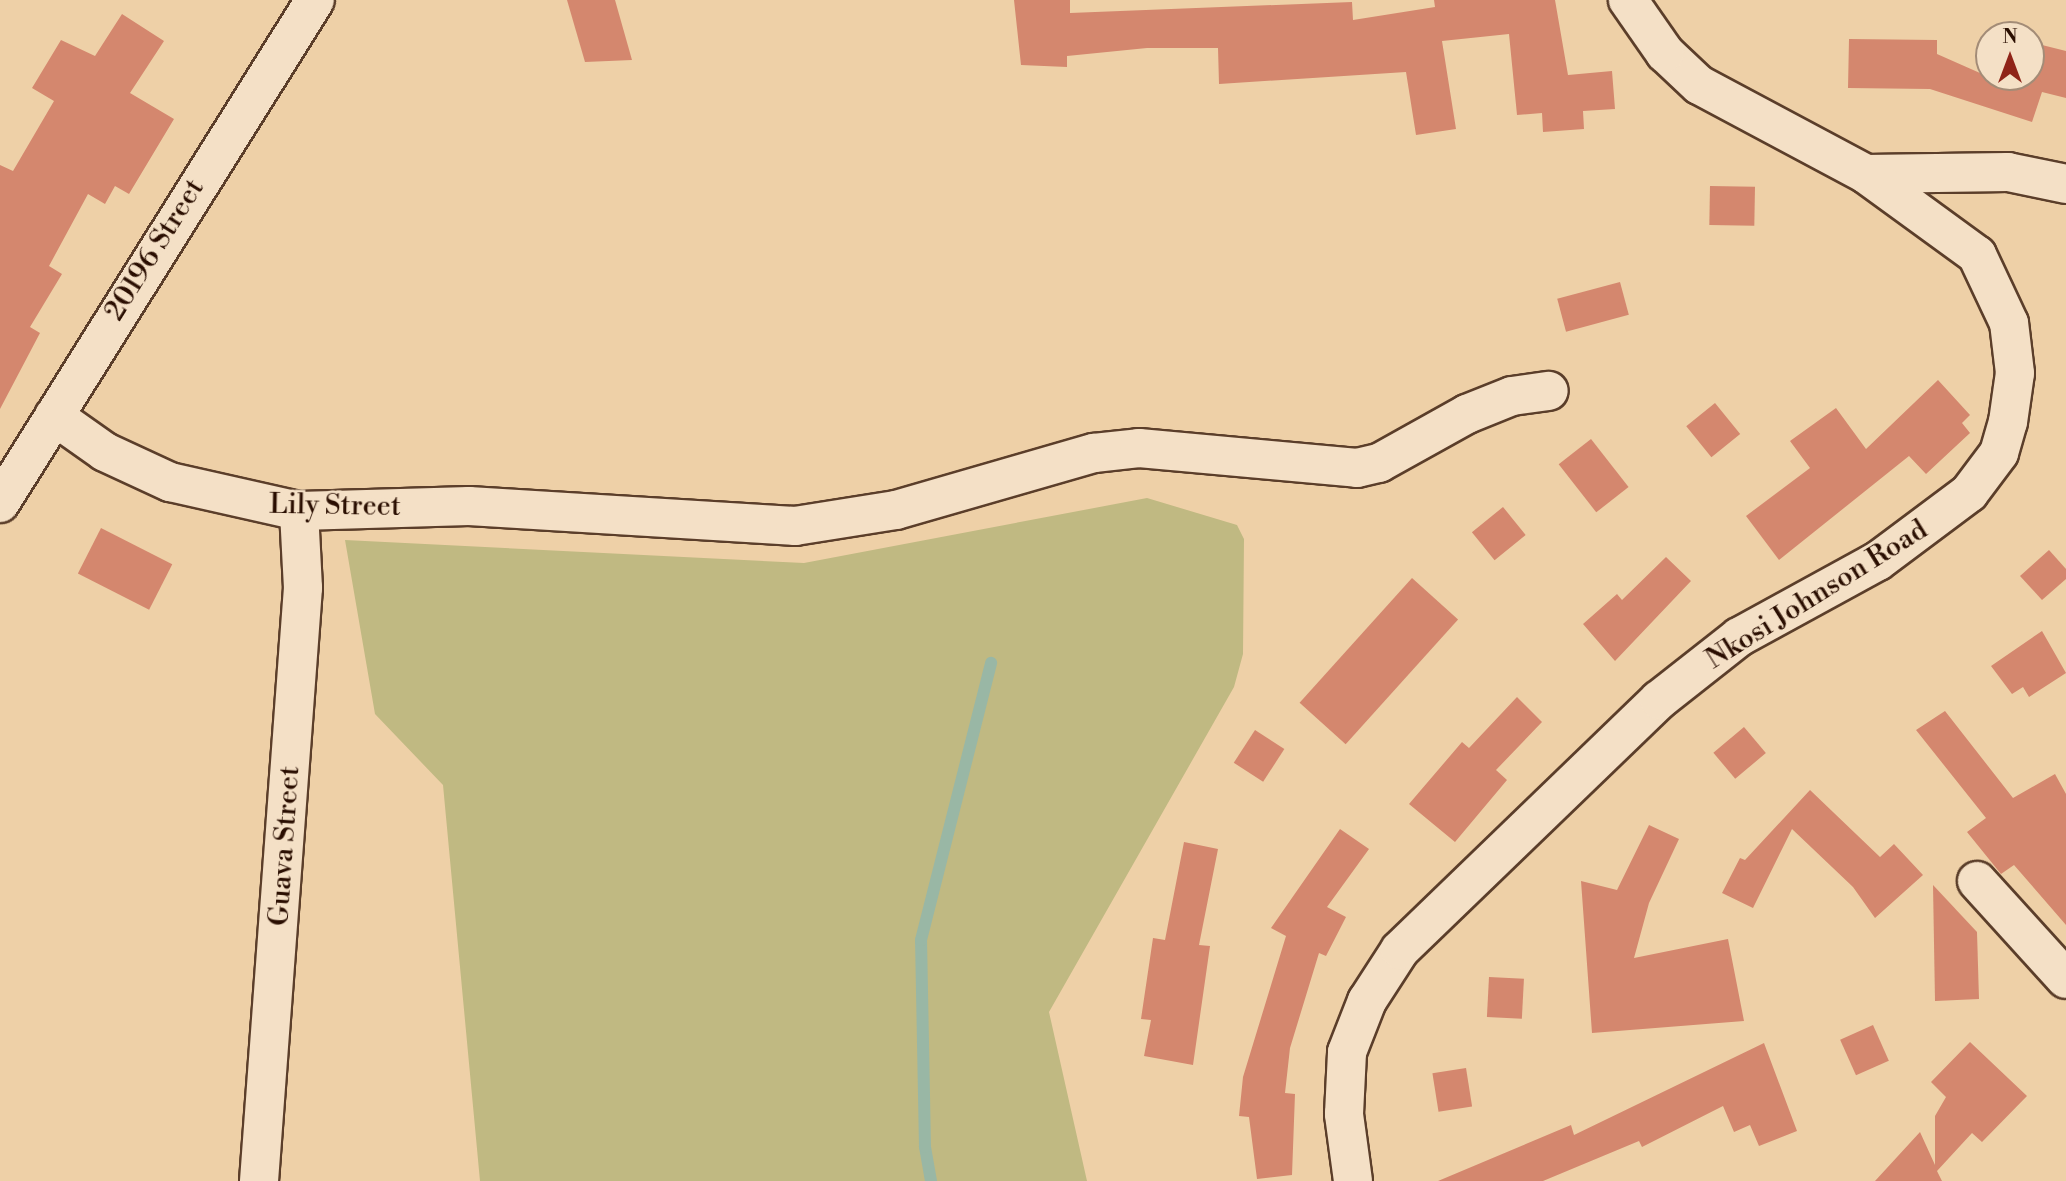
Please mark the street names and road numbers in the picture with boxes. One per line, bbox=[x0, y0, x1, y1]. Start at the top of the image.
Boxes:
street label: 20196 Street bbox=[98, 173, 212, 327]
street label: Lily Street bbox=[269, 488, 401, 524]
street label: Nkosi Johnson Road bbox=[1700, 513, 1934, 677]
street label: Guava Street bbox=[263, 765, 307, 927]

